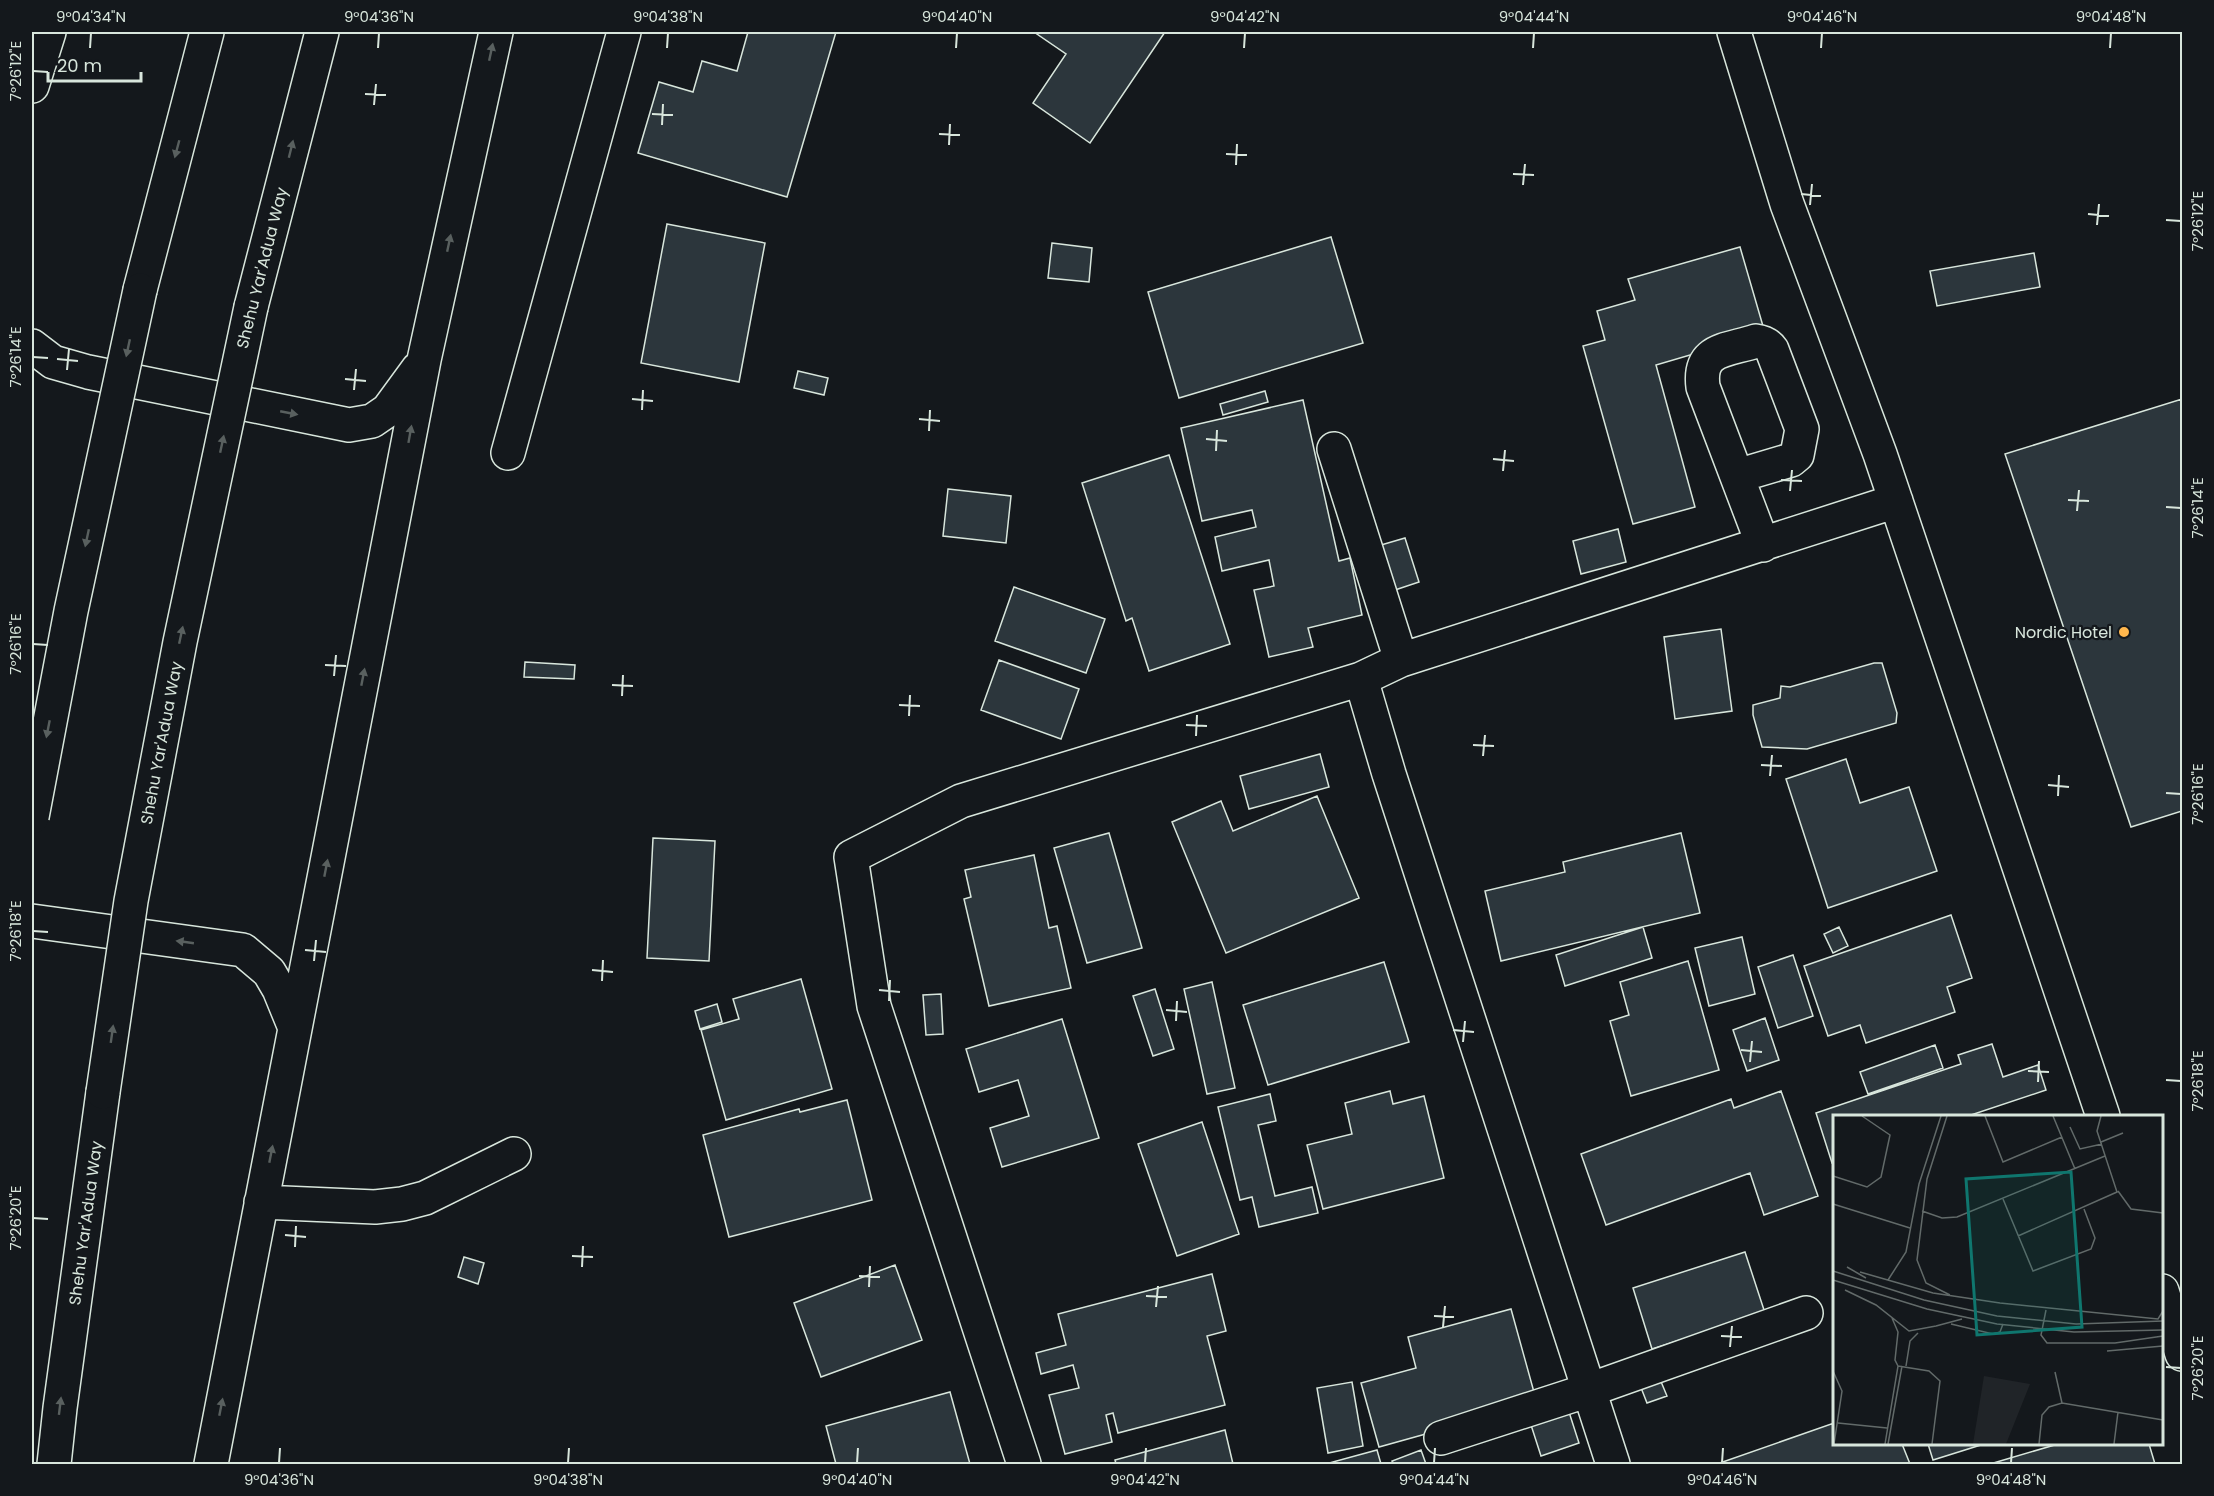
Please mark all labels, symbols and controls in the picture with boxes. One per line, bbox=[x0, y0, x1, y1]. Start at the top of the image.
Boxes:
text: 9°04'34"N bbox=[56, 6, 126, 27]
text: 9°04'36"N bbox=[344, 6, 414, 27]
text: 9°04'38"N bbox=[633, 6, 703, 27]
text: 9°04'40"N bbox=[922, 6, 992, 27]
text: 9°04'42"N bbox=[1210, 6, 1280, 27]
text: 9°04'44"N bbox=[1499, 6, 1569, 27]
text: 9°04'46"N bbox=[1787, 6, 1857, 27]
text: 9°04'48"N bbox=[2076, 6, 2146, 27]
text: 7°26'12"E bbox=[5, 41, 26, 101]
one-way arrow bbox=[487, 43, 497, 62]
scale bar bbox=[48, 45, 141, 83]
text: 20 m bbox=[57, 53, 102, 78]
one-way arrow bbox=[171, 140, 181, 158]
one-way arrow bbox=[287, 140, 297, 158]
street label: Shehu Yar'Adua Way bbox=[231, 185, 293, 351]
text: 7°26'12"E bbox=[2187, 191, 2208, 251]
one-way arrow bbox=[445, 234, 455, 252]
text: 7°26'14"E bbox=[5, 326, 26, 388]
one-way arrow bbox=[122, 338, 132, 357]
one-way arrow bbox=[280, 409, 299, 418]
one-way arrow bbox=[406, 424, 415, 443]
one-way arrow bbox=[218, 434, 227, 453]
text: 7°26'14"E bbox=[2187, 477, 2208, 539]
one-way arrow bbox=[82, 529, 91, 548]
text: 7°26'16"E bbox=[5, 613, 26, 675]
place label: Nordic Hotel bbox=[2015, 621, 2112, 644]
one-way arrow bbox=[177, 625, 186, 644]
marker: Nordic Hotel bbox=[2117, 625, 2131, 639]
street label: Shehu Yar'Adua Way bbox=[134, 659, 188, 826]
one-way arrow bbox=[359, 667, 368, 686]
one-way arrow bbox=[43, 720, 52, 739]
text: 7°26'16"E bbox=[2187, 763, 2208, 825]
one-way arrow bbox=[322, 859, 331, 878]
text: 7°26'18"E bbox=[5, 900, 26, 962]
one-way arrow bbox=[175, 938, 194, 947]
one-way arrow bbox=[107, 1024, 116, 1043]
text: 7°26'18"E bbox=[2187, 1050, 2208, 1112]
inset map bbox=[1833, 1115, 2163, 1445]
street label: Shehu Yar'Adua Way bbox=[63, 1139, 108, 1307]
one-way arrow bbox=[267, 1144, 276, 1163]
text: 7°26'20"E bbox=[5, 1186, 26, 1251]
text: 7°26'20"E bbox=[2187, 1336, 2208, 1401]
one-way arrow bbox=[55, 1397, 65, 1416]
one-way arrow bbox=[217, 1397, 226, 1416]
text: 9°04'36"N bbox=[244, 1469, 314, 1490]
text: 9°04'38"N bbox=[533, 1469, 603, 1490]
text: 9°04'40"N bbox=[822, 1469, 892, 1490]
text: 9°04'42"N bbox=[1110, 1469, 1180, 1490]
text: 9°04'44"N bbox=[1399, 1469, 1469, 1490]
text: 9°04'46"N bbox=[1687, 1469, 1757, 1490]
text: 9°04'48"N bbox=[1976, 1469, 2046, 1490]

